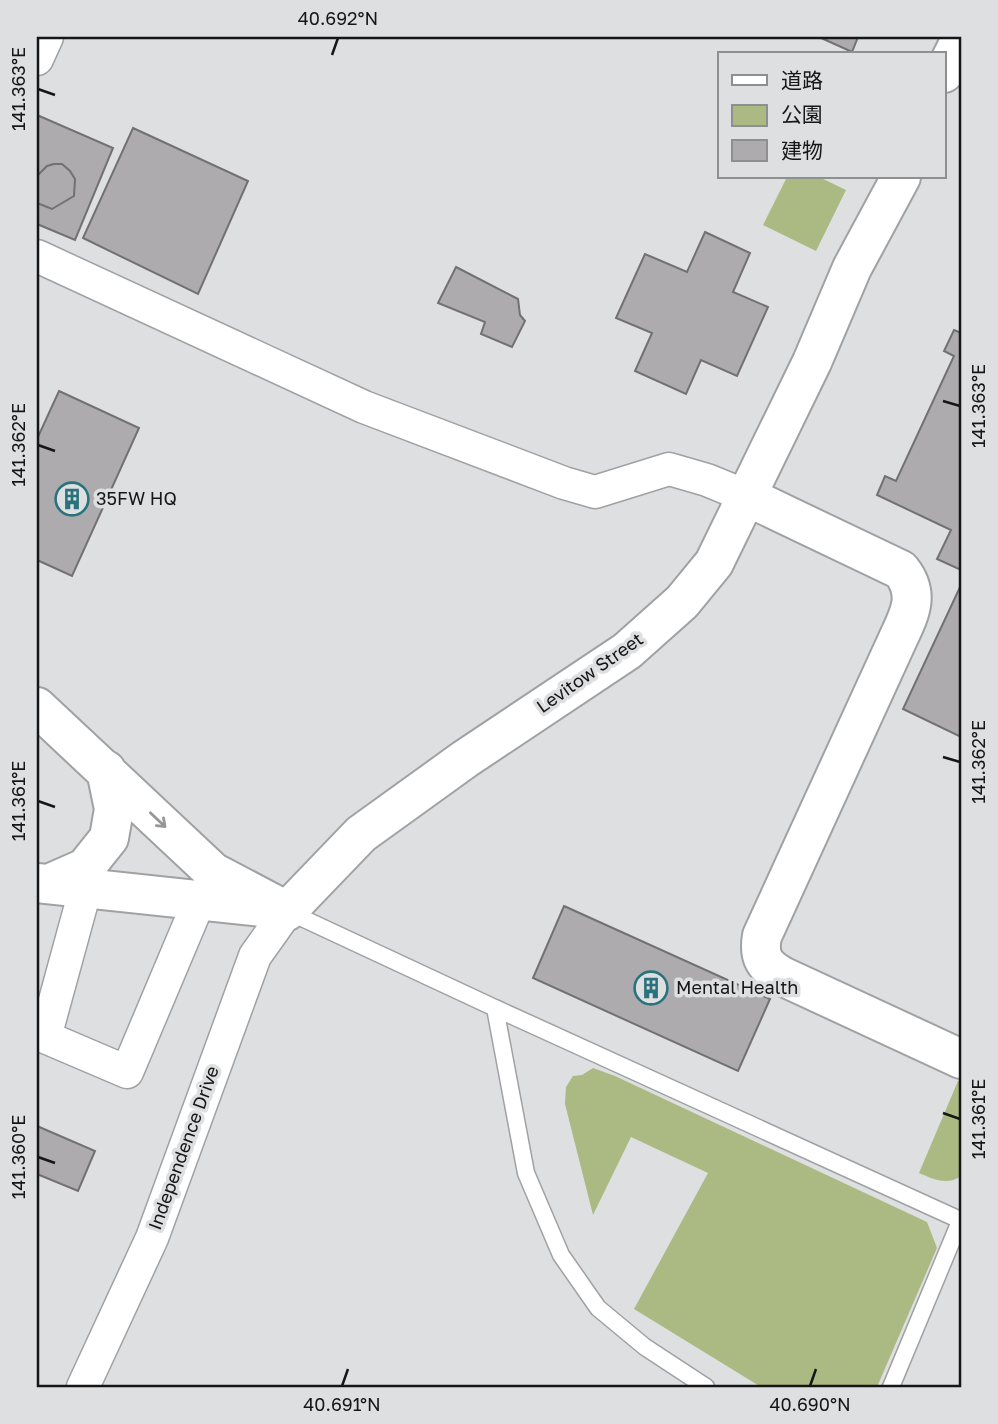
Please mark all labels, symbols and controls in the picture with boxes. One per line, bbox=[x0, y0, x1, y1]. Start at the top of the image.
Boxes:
text: 40.692°N bbox=[298, 7, 378, 29]
text: 141.363°E bbox=[7, 47, 29, 131]
legend bbox=[718, 52, 946, 178]
text: 道路 bbox=[781, 67, 823, 93]
text: 公園 bbox=[781, 101, 823, 127]
text: 建物 bbox=[781, 137, 823, 163]
text: 141.363°E bbox=[967, 364, 989, 448]
text: 141.362°E bbox=[7, 403, 29, 487]
building icon: 35FW HQ bbox=[53, 480, 91, 518]
place label: 35FW HQ bbox=[96, 487, 177, 509]
street label: Levitow Street bbox=[532, 627, 647, 717]
text: 141.362°E bbox=[967, 720, 989, 804]
text: 141.361°E bbox=[7, 761, 29, 841]
one-way arrow bbox=[149, 812, 166, 829]
building icon: Mental Health bbox=[632, 969, 670, 1007]
place label: Mental Health bbox=[676, 976, 798, 998]
street label: Independence Drive bbox=[143, 1063, 223, 1233]
text: 141.361°E bbox=[967, 1079, 989, 1159]
text: 141.360°E bbox=[7, 1115, 29, 1199]
text: 40.691°N bbox=[303, 1393, 381, 1415]
text: 40.690°N bbox=[769, 1393, 851, 1415]

